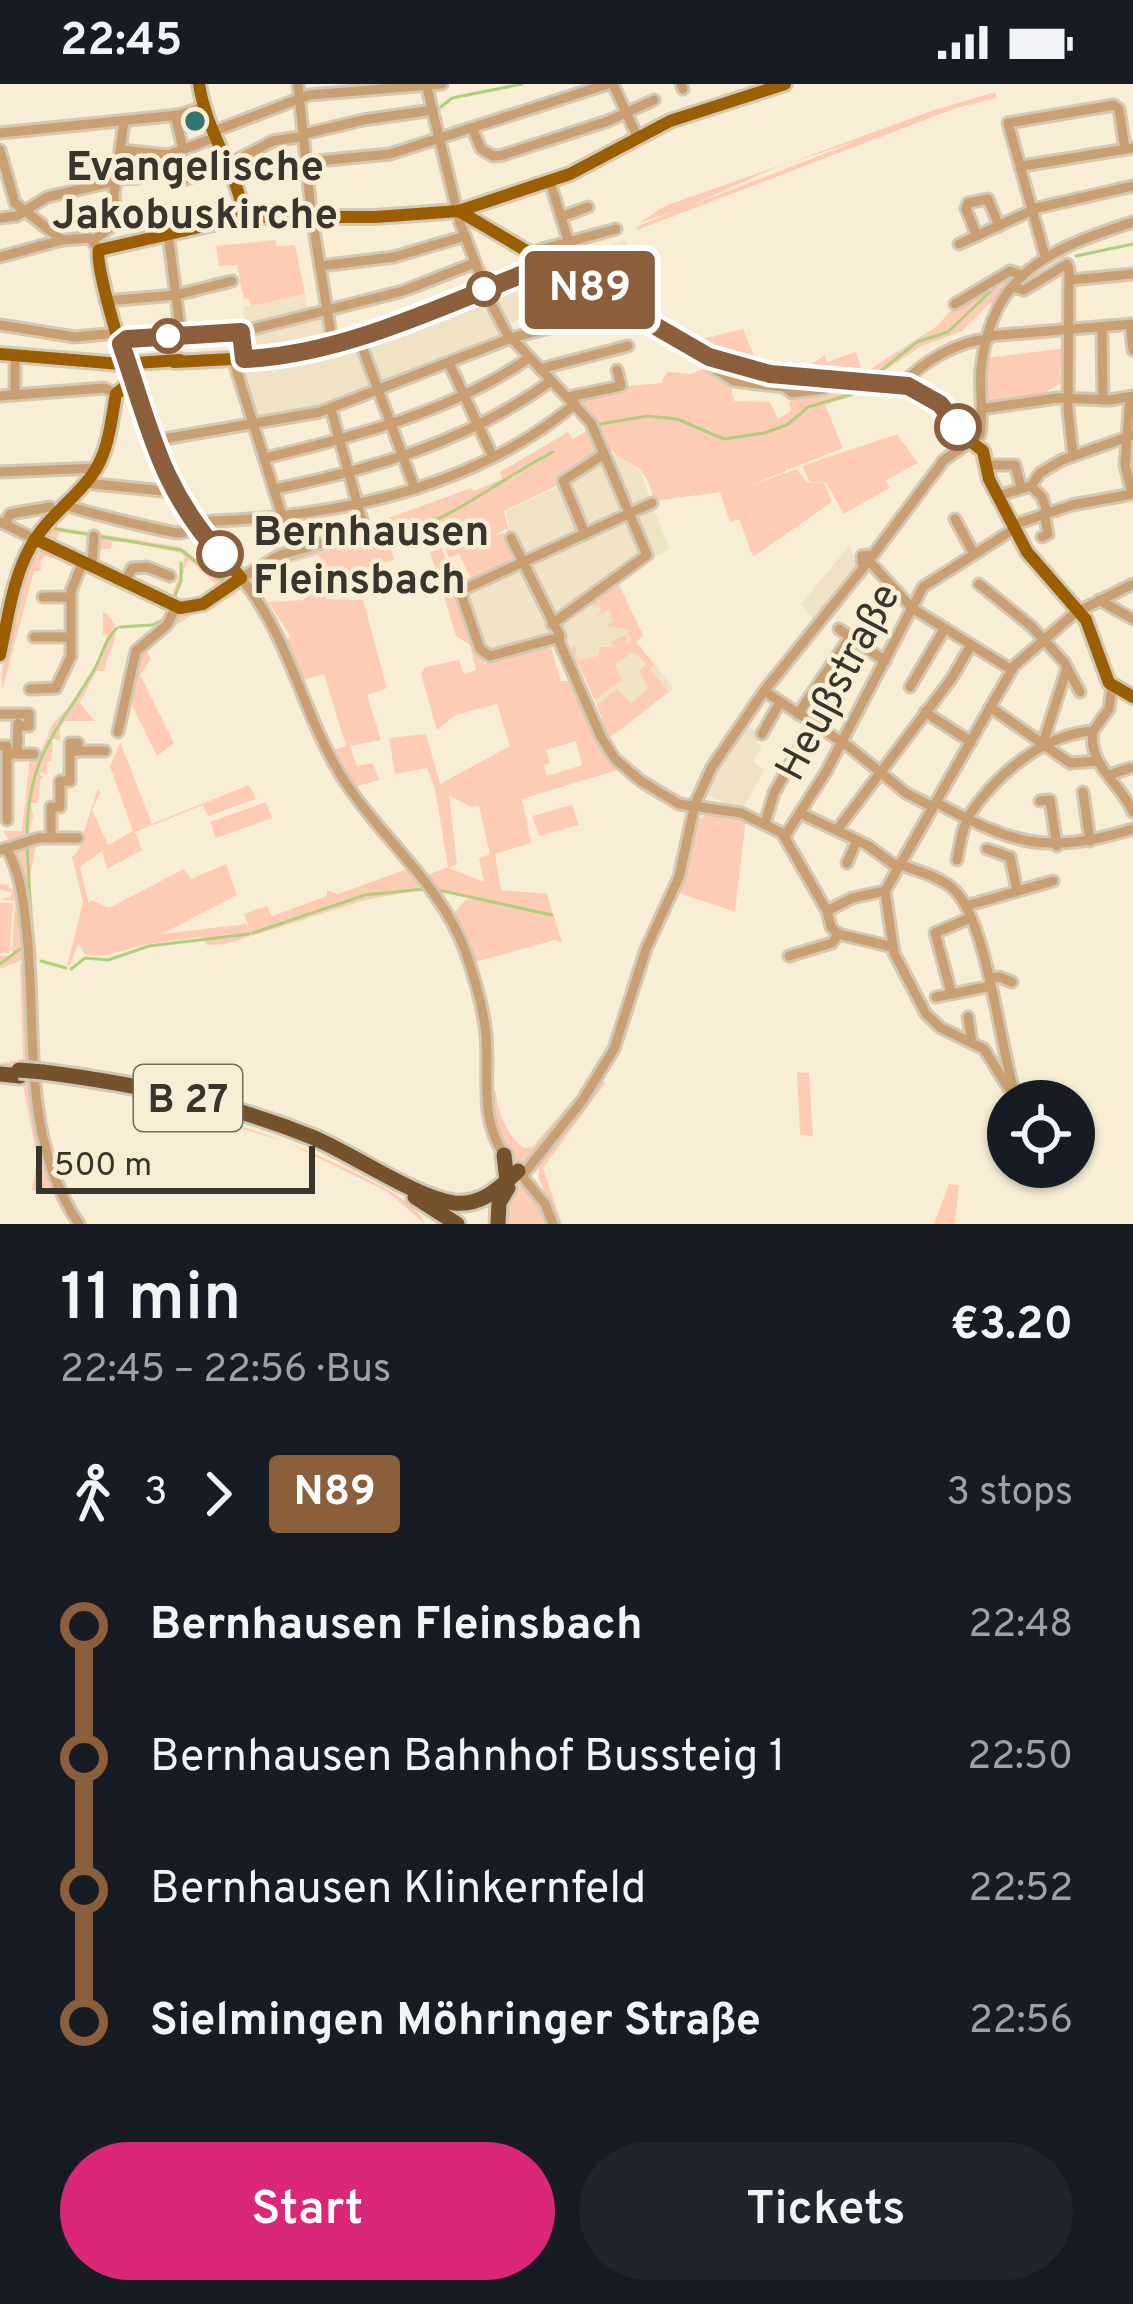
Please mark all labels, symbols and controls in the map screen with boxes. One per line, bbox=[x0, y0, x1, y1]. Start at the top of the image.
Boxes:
text: 22:45 bbox=[60, 14, 182, 71]
marker: Evangelische Jakobuskirche bbox=[182, 108, 208, 134]
place label: Evangelische Jakobuskirche bbox=[52, 143, 338, 244]
line badge: N89 bbox=[521, 251, 659, 329]
text: N89 bbox=[549, 263, 631, 316]
unlabelled marker bbox=[468, 273, 500, 305]
unlabelled marker bbox=[152, 320, 184, 352]
unlabelled marker bbox=[936, 405, 980, 449]
place label: Bernhausen Fleinsbach bbox=[253, 508, 489, 609]
marker: Bernhausen Fleinsbach bbox=[198, 532, 242, 576]
street label: Heußstraße bbox=[766, 575, 914, 791]
road number: B 27 bbox=[134, 1065, 242, 1131]
map controls bbox=[987, 1080, 1095, 1188]
button: locate bbox=[987, 1080, 1095, 1188]
scale bar bbox=[36, 1140, 315, 1193]
text: 500 m bbox=[54, 1146, 152, 1188]
text: 11 min bbox=[60, 1260, 241, 1343]
text: €3.20 bbox=[950, 1298, 1073, 1355]
text: 22:45 – 22:56 · Bus bbox=[60, 1347, 391, 1396]
icon: walk bbox=[60, 1461, 126, 1527]
icon: forward bbox=[185, 1461, 251, 1527]
text: N89 bbox=[293, 1467, 376, 1520]
text: 3 bbox=[144, 1470, 167, 1519]
text: 3 stops bbox=[947, 1470, 1073, 1519]
text: Bernhausen Fleinsbach bbox=[150, 1598, 643, 1655]
text: 22:48 bbox=[968, 1602, 1073, 1651]
text: Bernhausen Bahnhof Bussteig 1 bbox=[150, 1730, 786, 1787]
text: 22:50 bbox=[967, 1734, 1073, 1783]
text: Bernhausen Klinkernfeld bbox=[150, 1862, 646, 1919]
text: 22:52 bbox=[969, 1866, 1073, 1915]
text: Sielmingen Möhringer Straße bbox=[150, 1994, 761, 2051]
text: 22:56 bbox=[969, 1998, 1073, 2047]
button: Start bbox=[60, 2142, 555, 2280]
button: Tickets bbox=[579, 2142, 1073, 2280]

